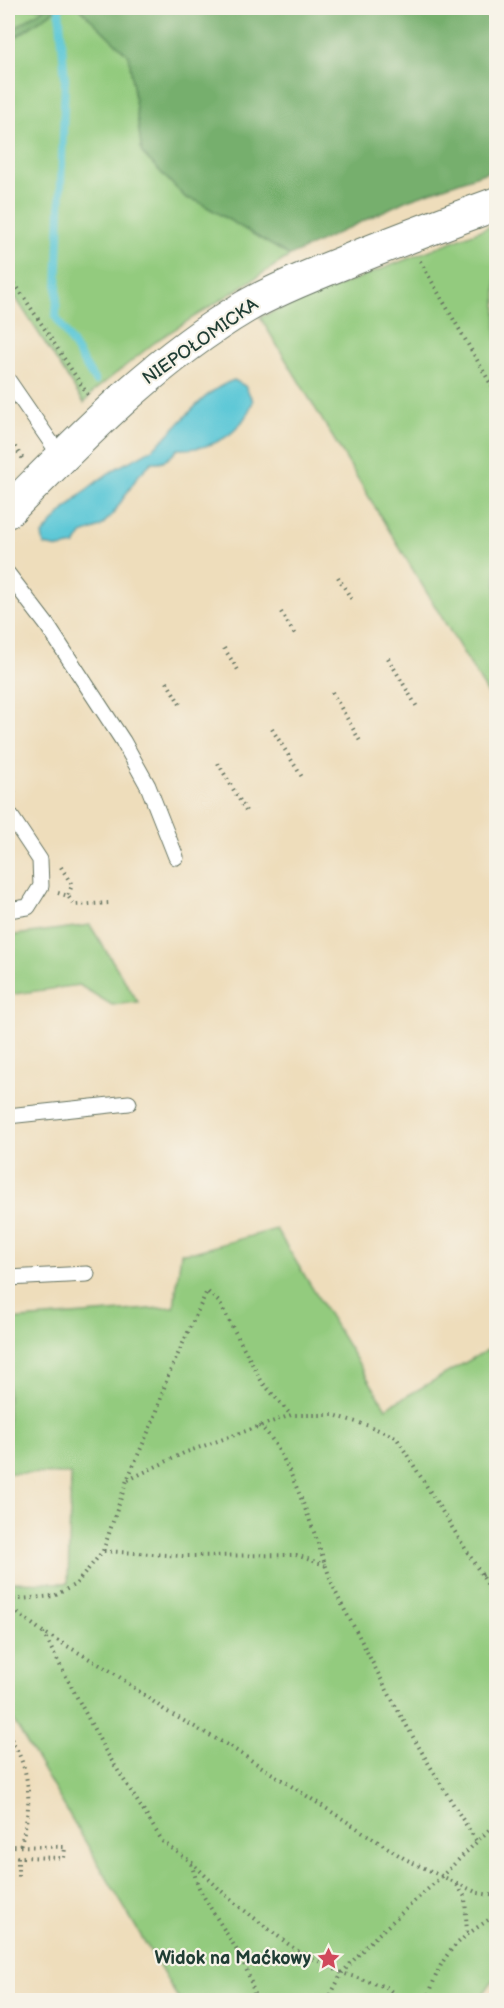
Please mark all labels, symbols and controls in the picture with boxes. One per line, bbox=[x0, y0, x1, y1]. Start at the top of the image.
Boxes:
street label: NIEPOŁOMICKA bbox=[138, 294, 262, 389]
place icon: Widok na Maćkowy bbox=[316, 1945, 342, 1971]
place label: Widok na Maćkowy bbox=[155, 1948, 312, 1969]

